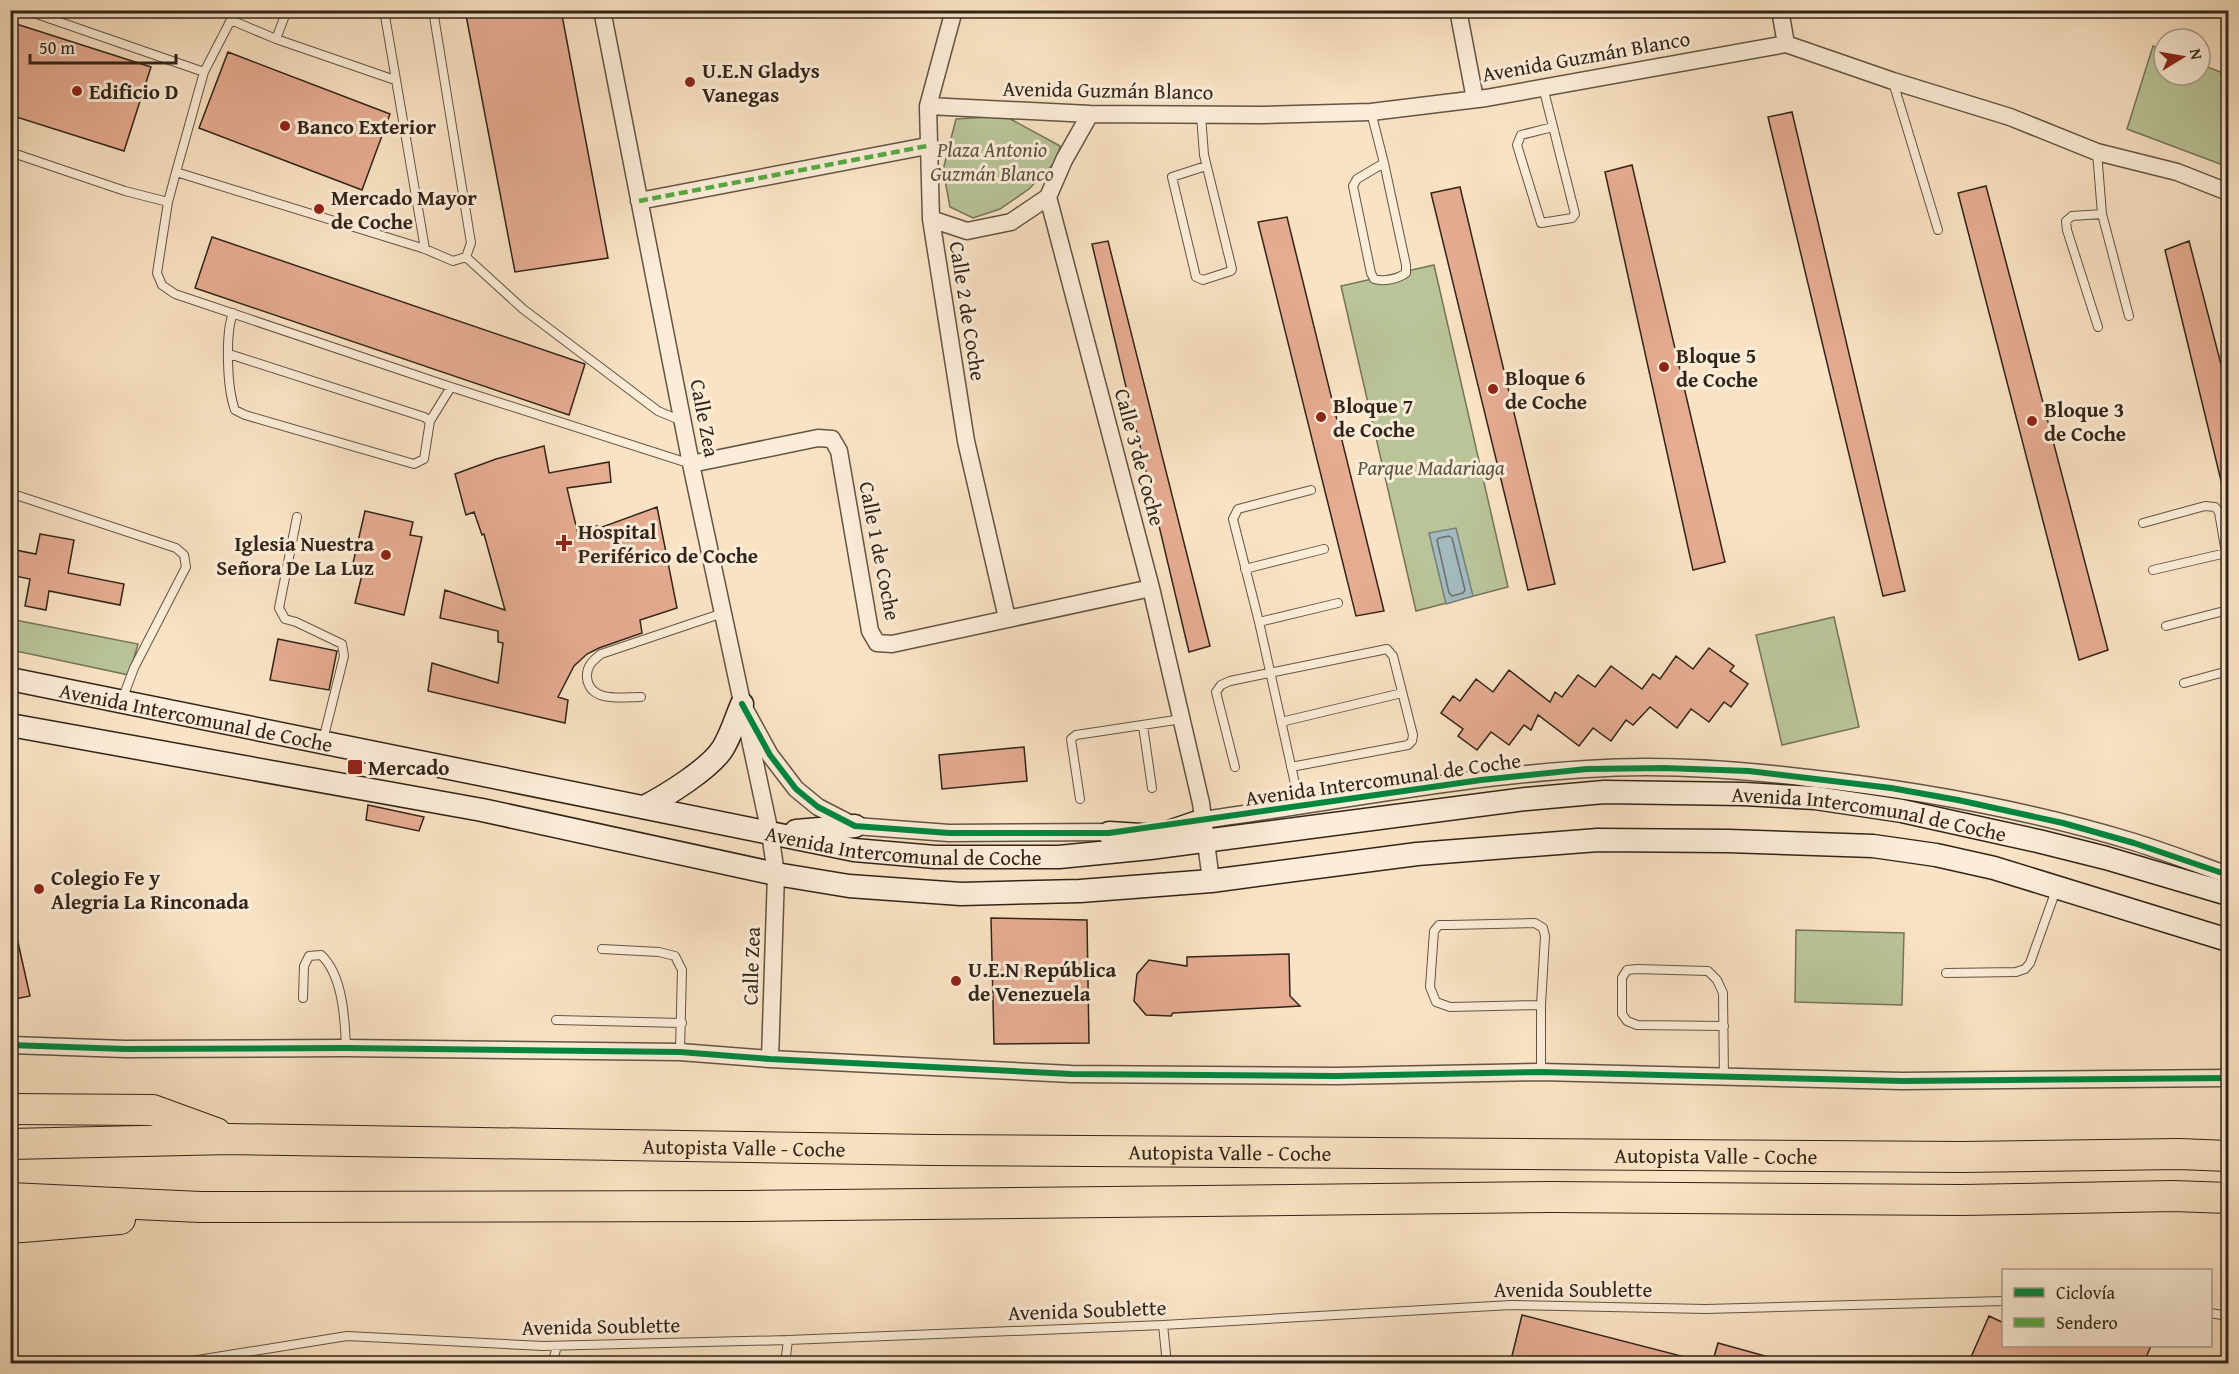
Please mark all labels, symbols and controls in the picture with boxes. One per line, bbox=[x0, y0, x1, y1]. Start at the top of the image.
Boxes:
street label: Avenida Guzmán Blanco bbox=[1479, 22, 1693, 90]
scale bar bbox=[30, 27, 176, 65]
north arrow bbox=[2152, 27, 2212, 87]
text: 50 m bbox=[39, 34, 75, 61]
text: N bbox=[2184, 47, 2210, 62]
place label: U.E.N Gladys Vanegas bbox=[702, 55, 820, 110]
street label: Avenida Guzmán Blanco bbox=[1002, 73, 1214, 107]
marker: U.E.N Gladys Vanegas bbox=[683, 75, 697, 89]
place label: Edificio D bbox=[89, 76, 178, 107]
marker: Edificio D bbox=[70, 84, 84, 98]
place label: Banco Exterior bbox=[297, 111, 437, 142]
marker: Banco Exterior bbox=[278, 119, 292, 133]
park label: Plaza Antonio Guzmán Blanco bbox=[930, 134, 1054, 189]
place label: Mercado Mayor de Coche bbox=[331, 182, 477, 237]
marker: Mercado Mayor de Coche bbox=[312, 202, 326, 216]
street label: Calle 2 de Coche bbox=[942, 239, 994, 383]
place label: Bloque 5 de Coche bbox=[1676, 340, 1758, 395]
marker: Bloque 5 de Coche bbox=[1657, 360, 1671, 374]
place label: Bloque 6 de Coche bbox=[1505, 362, 1587, 417]
street label: Calle Zea bbox=[682, 376, 728, 460]
marker: Bloque 6 de Coche bbox=[1486, 382, 1500, 396]
street label: Calle 3 de Coche bbox=[1107, 385, 1173, 529]
place label: Bloque 7 de Coche bbox=[1333, 390, 1415, 445]
place label: Bloque 3 de Coche bbox=[2044, 394, 2126, 449]
marker: Bloque 7 de Coche bbox=[1314, 410, 1328, 424]
marker: Bloque 3 de Coche bbox=[2025, 414, 2039, 428]
park label: Parque Madariaga bbox=[1356, 452, 1505, 483]
street label: Calle 1 de Coche bbox=[851, 479, 909, 623]
place label: Hospital Periférico de Coche bbox=[578, 516, 758, 571]
place label: Iglesia Nuestra Señora De La Luz bbox=[216, 528, 374, 583]
marker: Hospital Periférico de Coche bbox=[555, 534, 573, 552]
marker: Iglesia Nuestra Señora De La Luz bbox=[379, 548, 393, 562]
street label: Avenida Intercomunal de Coche bbox=[57, 674, 336, 760]
street label: Avenida Intercomunal de Coche bbox=[1243, 744, 1523, 814]
place label: Mercado bbox=[368, 752, 449, 783]
marker: Mercado bbox=[346, 758, 364, 776]
street label: Avenida Intercomunal de Coche bbox=[1731, 778, 2010, 849]
street label: Avenida Intercomunal de Coche bbox=[762, 817, 1042, 873]
place label: Colegio Fe y Alegria La Rinconada bbox=[51, 862, 249, 917]
marker: Colegio Fe y Alegria La Rinconada bbox=[32, 882, 46, 896]
street label: Calle Zea bbox=[734, 926, 768, 1006]
place label: U.E.N República de Venezuela bbox=[968, 954, 1116, 1009]
marker: U.E.N República de Venezuela bbox=[949, 974, 963, 988]
street label: Autopista Valle - Coche bbox=[642, 1130, 846, 1164]
street label: Autopista Valle - Coche bbox=[1128, 1136, 1332, 1168]
street label: Autopista Valle - Coche bbox=[1614, 1139, 1818, 1172]
legend bbox=[2002, 1269, 2212, 1347]
street label: Avenida Soublette bbox=[1494, 1274, 1652, 1305]
text: Ciclovía bbox=[2056, 1279, 2115, 1306]
street label: Avenida Soublette bbox=[1007, 1292, 1167, 1328]
street label: Avenida Soublette bbox=[521, 1309, 681, 1343]
text: Sendero bbox=[2056, 1309, 2118, 1336]

